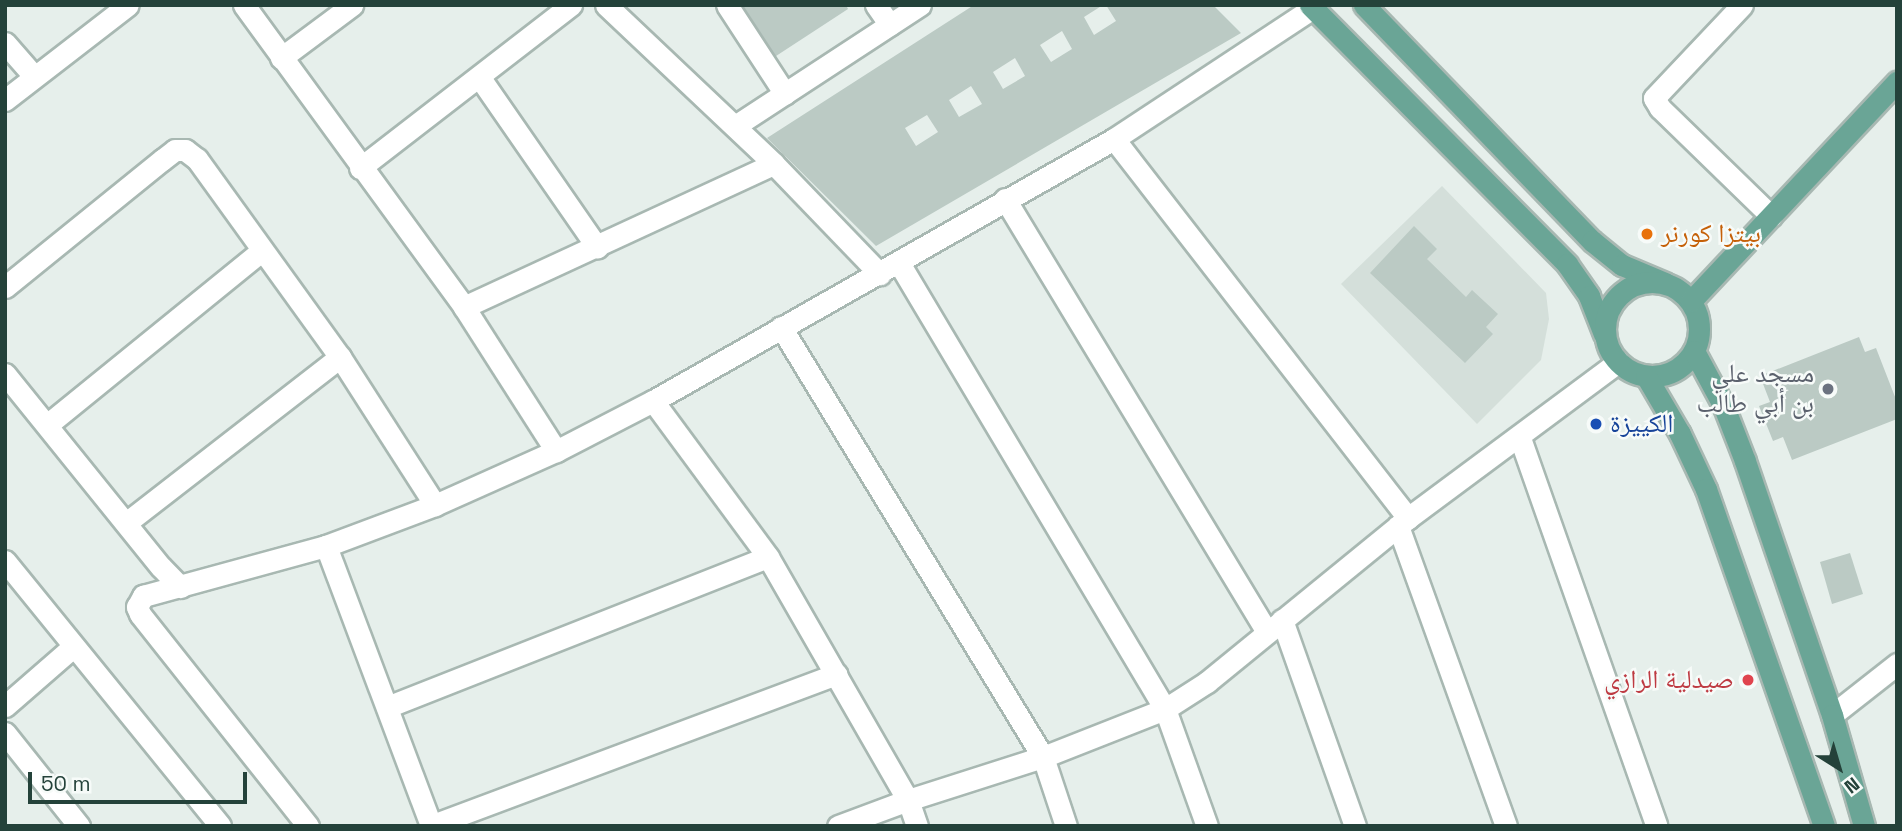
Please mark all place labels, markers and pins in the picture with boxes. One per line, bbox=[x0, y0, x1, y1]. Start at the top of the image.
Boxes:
place label: بيتزا كورنر bbox=[1661, 218, 1761, 250]
marker: بيتزا كورنر bbox=[1639, 226, 1655, 242]
place label: مسجد علي بن أبي طالب bbox=[1697, 358, 1814, 420]
marker: مسجد علي بن أبي طالب bbox=[1820, 381, 1836, 397]
place label: الكييزة bbox=[1610, 408, 1673, 440]
marker: الكييزة bbox=[1588, 416, 1604, 432]
place label: صيدلية الرازي bbox=[1604, 664, 1734, 696]
marker: صيدلية الرازي bbox=[1740, 672, 1756, 688]

